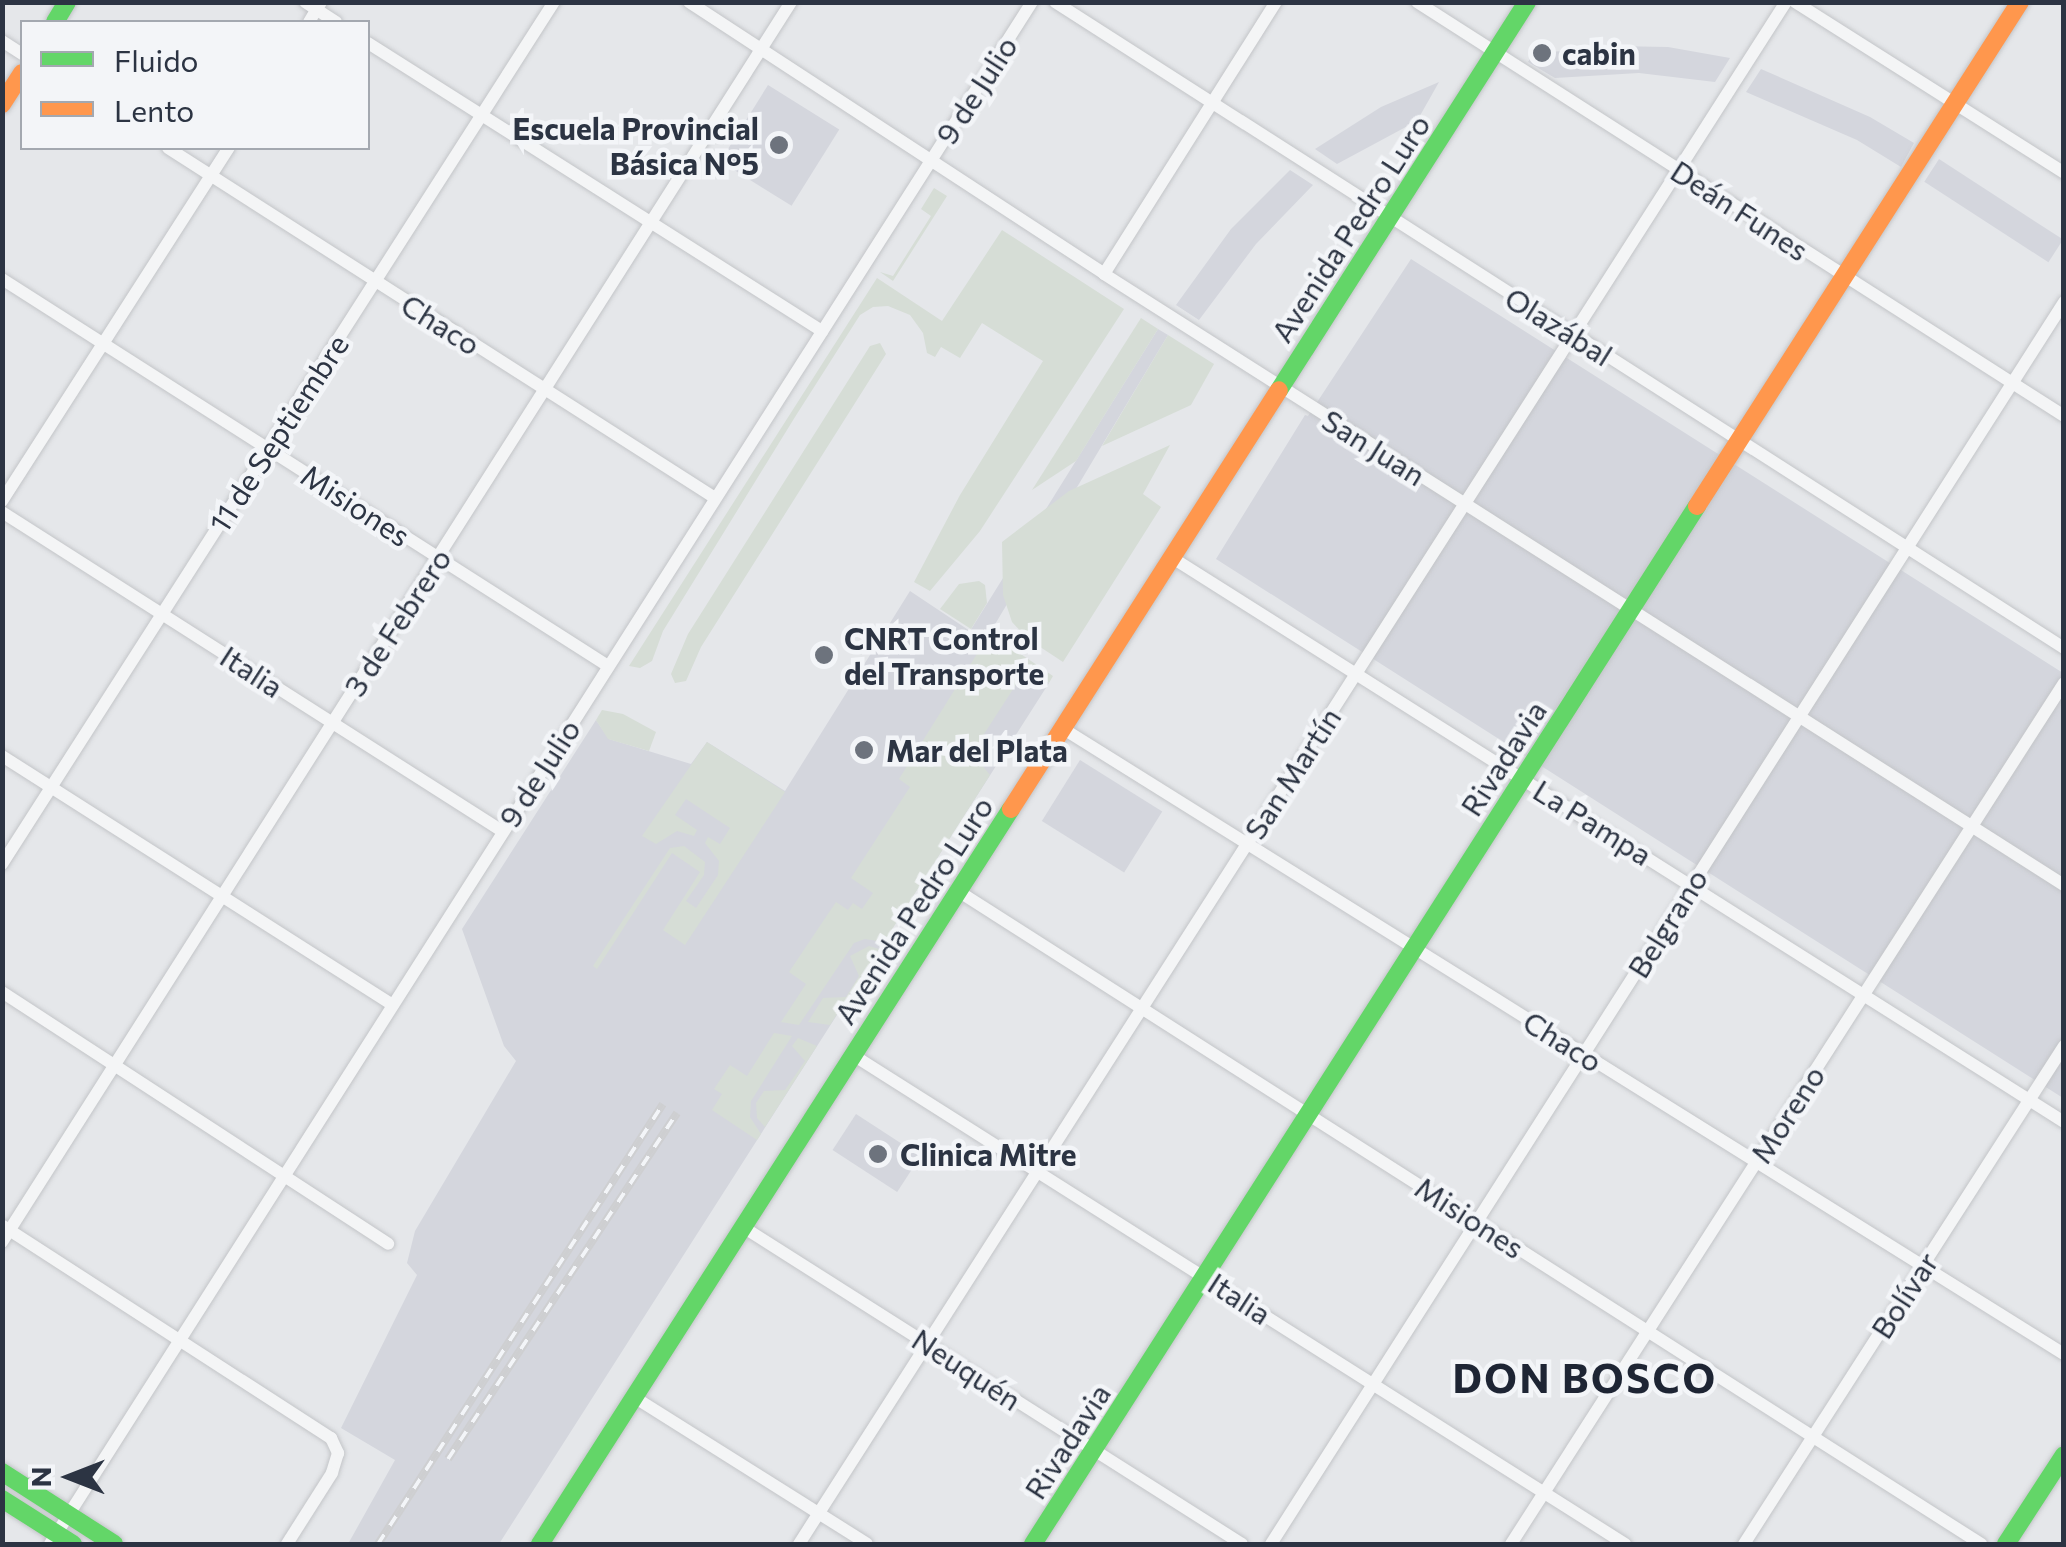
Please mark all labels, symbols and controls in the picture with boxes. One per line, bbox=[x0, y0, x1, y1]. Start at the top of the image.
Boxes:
legend bbox=[20, 20, 370, 150]
street label: 9 de Julio bbox=[928, 29, 1024, 151]
place label: cabin bbox=[1562, 35, 1636, 71]
text: Fluido bbox=[114, 41, 199, 78]
marker: cabin bbox=[1531, 42, 1553, 64]
text: Lento bbox=[114, 91, 194, 128]
street label: Avenida Pedro Luro bbox=[1263, 108, 1437, 348]
place label: Escuela Provincial Básica N°5 bbox=[513, 110, 759, 180]
marker: Escuela Provincial Básica N°5 bbox=[768, 134, 790, 156]
street label: Deán Funes bbox=[1665, 152, 1815, 268]
street label: Olazábal bbox=[1499, 279, 1619, 373]
street label: Chaco bbox=[395, 286, 487, 362]
street label: 11 de Septiembre bbox=[201, 327, 355, 539]
street label: San Juan bbox=[1316, 401, 1432, 493]
street label: Misiones bbox=[295, 457, 417, 553]
street label: 3 de Febrero bbox=[336, 542, 458, 702]
place label: CNRT Control del Transporte bbox=[844, 620, 1044, 690]
street label: Italia bbox=[214, 638, 290, 704]
marker: CNRT Control del Transporte bbox=[813, 644, 835, 666]
street label: Rivadavia bbox=[1452, 694, 1554, 822]
street label: San Martín bbox=[1236, 700, 1348, 846]
street label: 9 de Julio bbox=[491, 712, 587, 834]
place label: Mar del Plata bbox=[886, 732, 1068, 768]
marker: Mar del Plata bbox=[851, 737, 877, 763]
street label: La Pampa bbox=[1527, 772, 1659, 872]
street label: Avenida Pedro Luro bbox=[826, 790, 1000, 1030]
street label: Belgrano bbox=[1620, 862, 1714, 984]
street label: Chaco bbox=[1517, 1003, 1609, 1079]
street label: Moreno bbox=[1742, 1058, 1832, 1170]
place label: Clinica Mitre bbox=[900, 1136, 1077, 1172]
marker: Clinica Mitre bbox=[865, 1141, 891, 1167]
street label: Misiones bbox=[1409, 1169, 1531, 1265]
street label: Bolívar bbox=[1863, 1245, 1945, 1345]
street label: Italia bbox=[1202, 1265, 1278, 1331]
street label: Neuquén bbox=[906, 1321, 1028, 1417]
district label: DON BOSCO bbox=[1453, 1353, 1717, 1401]
street label: Rivadavia bbox=[1016, 1377, 1118, 1505]
north arrow bbox=[20, 1427, 120, 1527]
text: N bbox=[23, 1467, 57, 1488]

